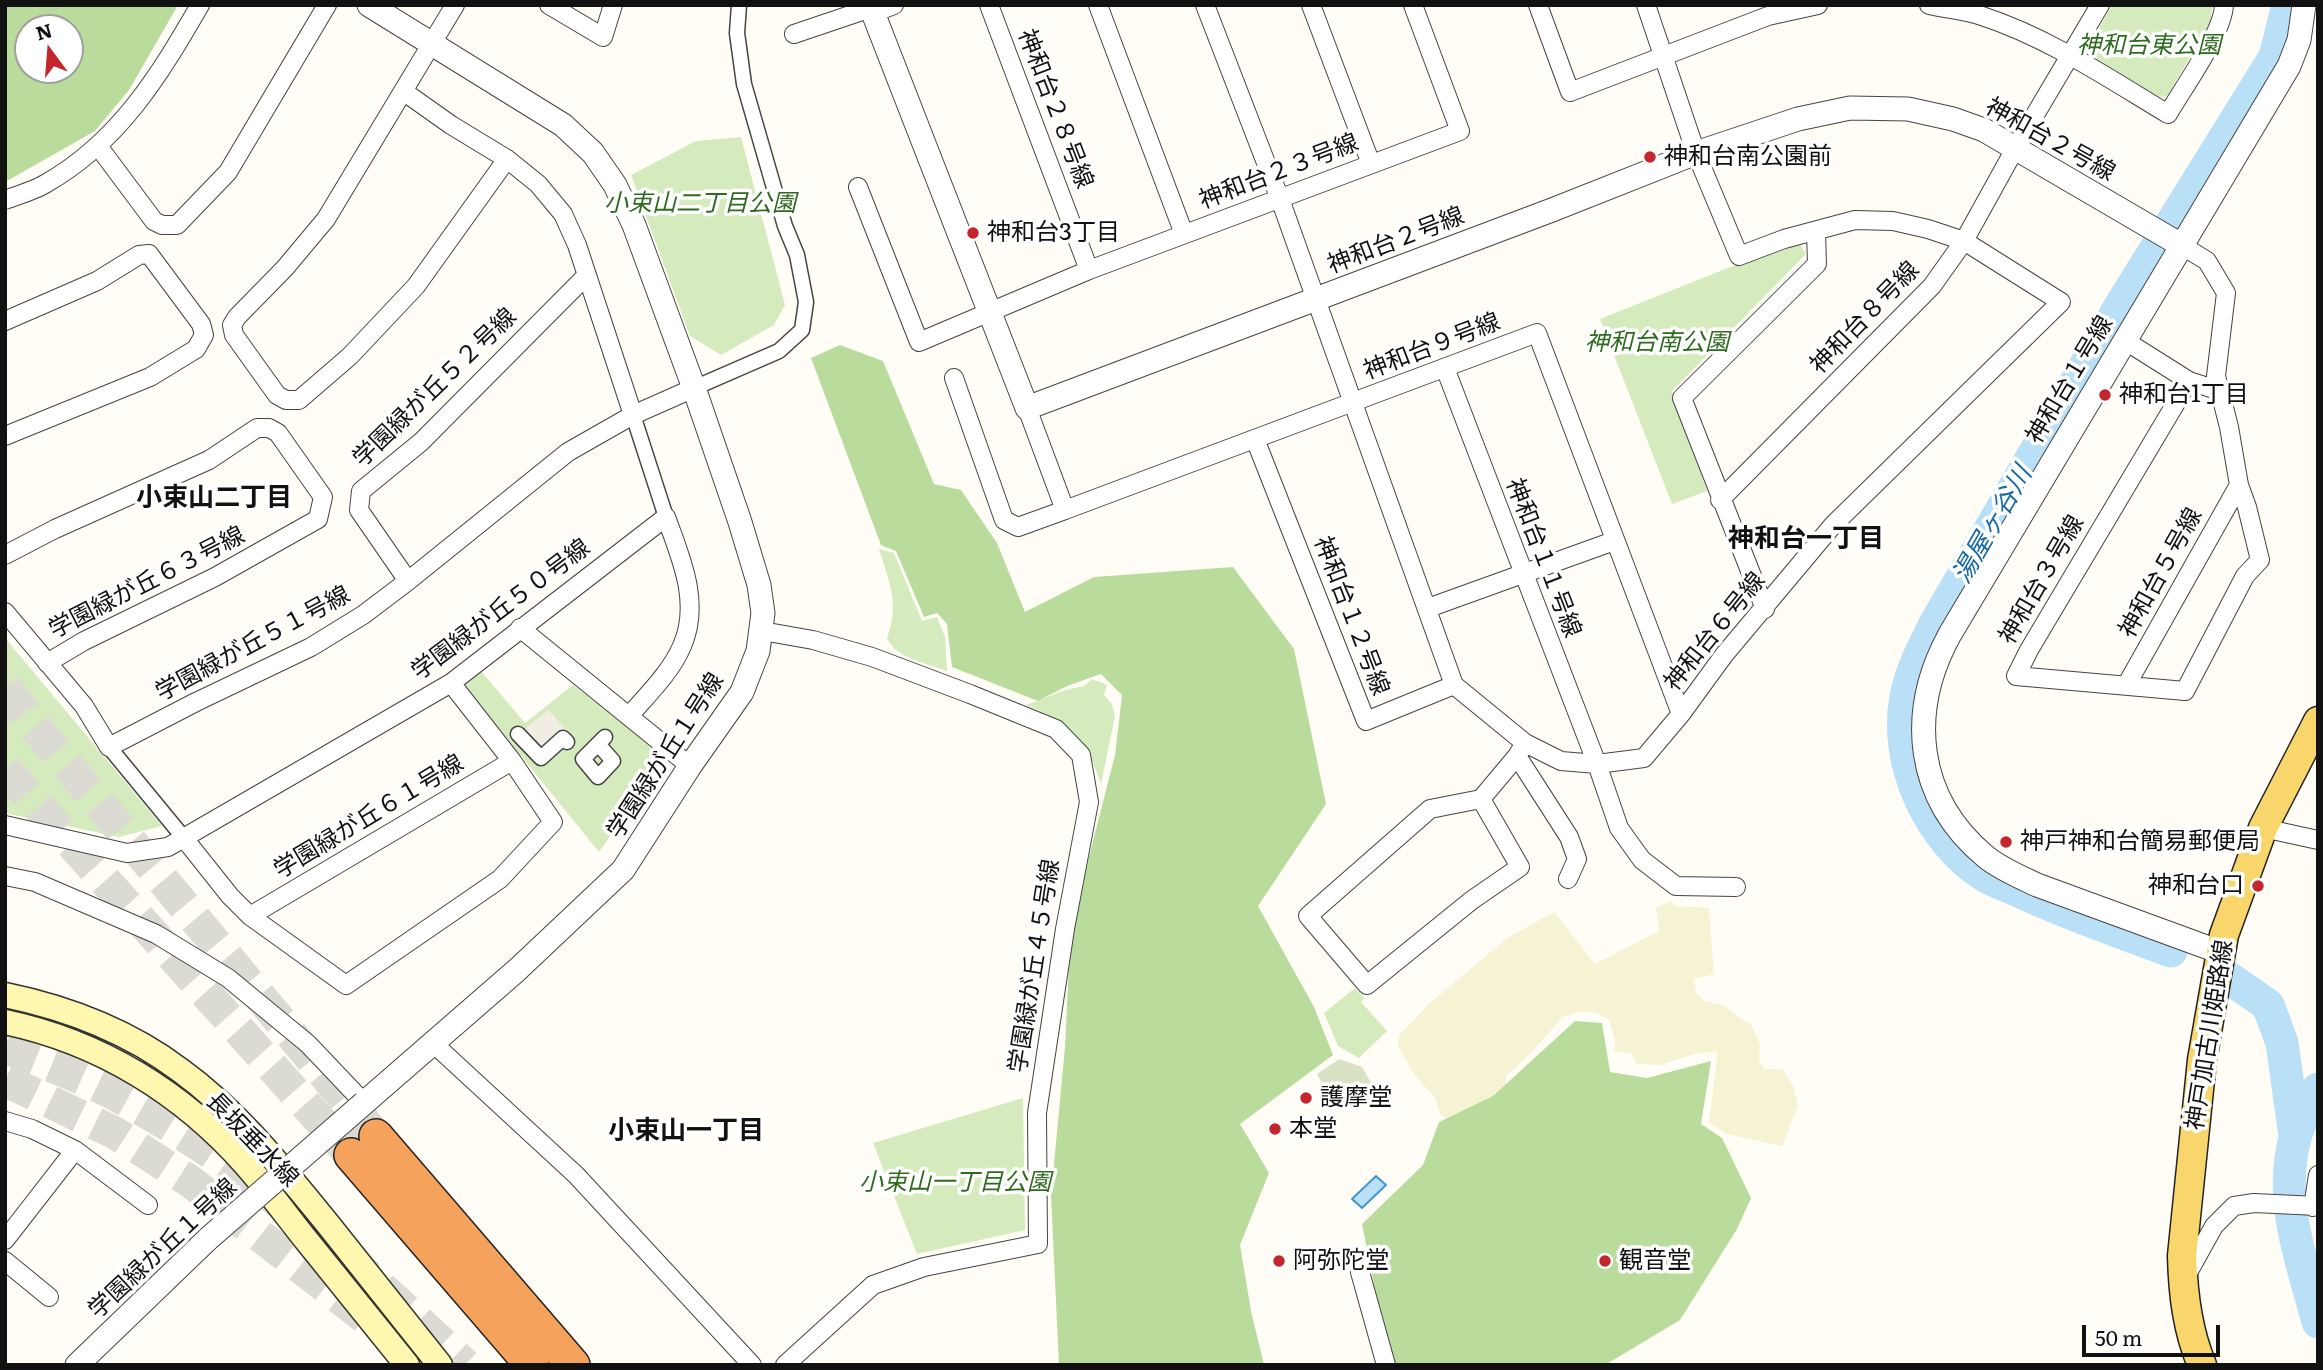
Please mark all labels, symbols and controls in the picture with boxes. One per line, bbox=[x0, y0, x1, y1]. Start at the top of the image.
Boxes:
north arrow bbox=[14, 14, 84, 84]
text: N bbox=[32, 15, 55, 46]
street label: 神和台２８号線 bbox=[1011, 25, 1099, 193]
park label: 神和台東公園 bbox=[2077, 32, 2221, 60]
street label: 神和台２号線 bbox=[1980, 92, 2120, 188]
street label: 神和台２３号線 bbox=[1195, 128, 1363, 216]
place label: 神和台南公園前 bbox=[1664, 143, 1832, 171]
marker: 神和台南公園前 bbox=[1642, 149, 1658, 165]
park label: 小束山二丁目公園 bbox=[604, 190, 796, 218]
street label: 神和台２号線 bbox=[1324, 202, 1468, 280]
place label: 神和台3丁目 bbox=[987, 219, 1120, 247]
marker: 神和台3丁目 bbox=[965, 225, 981, 241]
street label: 神和台８号線 bbox=[1805, 256, 1925, 380]
street label: 学園緑が丘５２号線 bbox=[347, 303, 523, 473]
street label: 神和台９号線 bbox=[1360, 308, 1504, 386]
street label: 神和台１号線 bbox=[2021, 311, 2119, 449]
park label: 神和台南公園 bbox=[1585, 329, 1729, 357]
place label: 神和台1丁目 bbox=[2119, 381, 2249, 409]
marker: 神和台1丁目 bbox=[2097, 387, 2113, 403]
water label: 湯屋ヶ谷川 bbox=[1947, 461, 2039, 589]
street label: 神和台１１号線 bbox=[1499, 474, 1587, 642]
district label: 小束山二丁目 bbox=[136, 482, 292, 514]
street label: 神和台５号線 bbox=[2113, 503, 2209, 643]
street label: 神和台３号線 bbox=[1994, 510, 2090, 650]
street label: 学園緑が丘６３号線 bbox=[44, 521, 250, 645]
district label: 神和台一丁目 bbox=[1728, 523, 1884, 555]
street label: 神和台１２号線 bbox=[1307, 532, 1395, 700]
street label: 学園緑が丘５０号線 bbox=[406, 534, 596, 686]
street label: 神和台６号線 bbox=[1658, 567, 1772, 697]
street label: 学園緑が丘５１号線 bbox=[151, 581, 355, 707]
street label: 学園緑が丘１号線 bbox=[602, 668, 730, 844]
street label: 学園緑が丘６１号線 bbox=[269, 749, 469, 885]
place label: 神戸神和台簡易郵便局 bbox=[2020, 828, 2260, 856]
marker: 神戸神和台簡易郵便局 bbox=[1998, 834, 2014, 850]
street label: 学園緑が丘４５号線 bbox=[1004, 857, 1066, 1075]
place label: 神和台口 bbox=[2148, 872, 2244, 900]
marker: 神和台口 bbox=[2250, 878, 2266, 894]
street label: 神戸加古川姫路線 bbox=[2181, 938, 2239, 1132]
place label: 護摩堂 bbox=[1320, 1084, 1392, 1112]
street label: 長坂垂水線 bbox=[200, 1087, 304, 1193]
marker: 護摩堂 bbox=[1298, 1090, 1314, 1106]
district label: 小束山一丁目 bbox=[608, 1115, 764, 1147]
place label: 本堂 bbox=[1289, 1115, 1337, 1143]
marker: 本堂 bbox=[1267, 1121, 1283, 1137]
park label: 小束山一丁目公園 bbox=[859, 1169, 1051, 1197]
street label: 学園緑が丘１号線 bbox=[83, 1173, 243, 1325]
place label: 阿弥陀堂 bbox=[1293, 1247, 1389, 1275]
place label: 観音堂 bbox=[1619, 1247, 1691, 1275]
marker: 阿弥陀堂 bbox=[1271, 1253, 1287, 1269]
marker: 観音堂 bbox=[1597, 1253, 1613, 1269]
scale bar bbox=[2085, 1310, 2223, 1354]
text: 50 m bbox=[2095, 1321, 2142, 1352]

